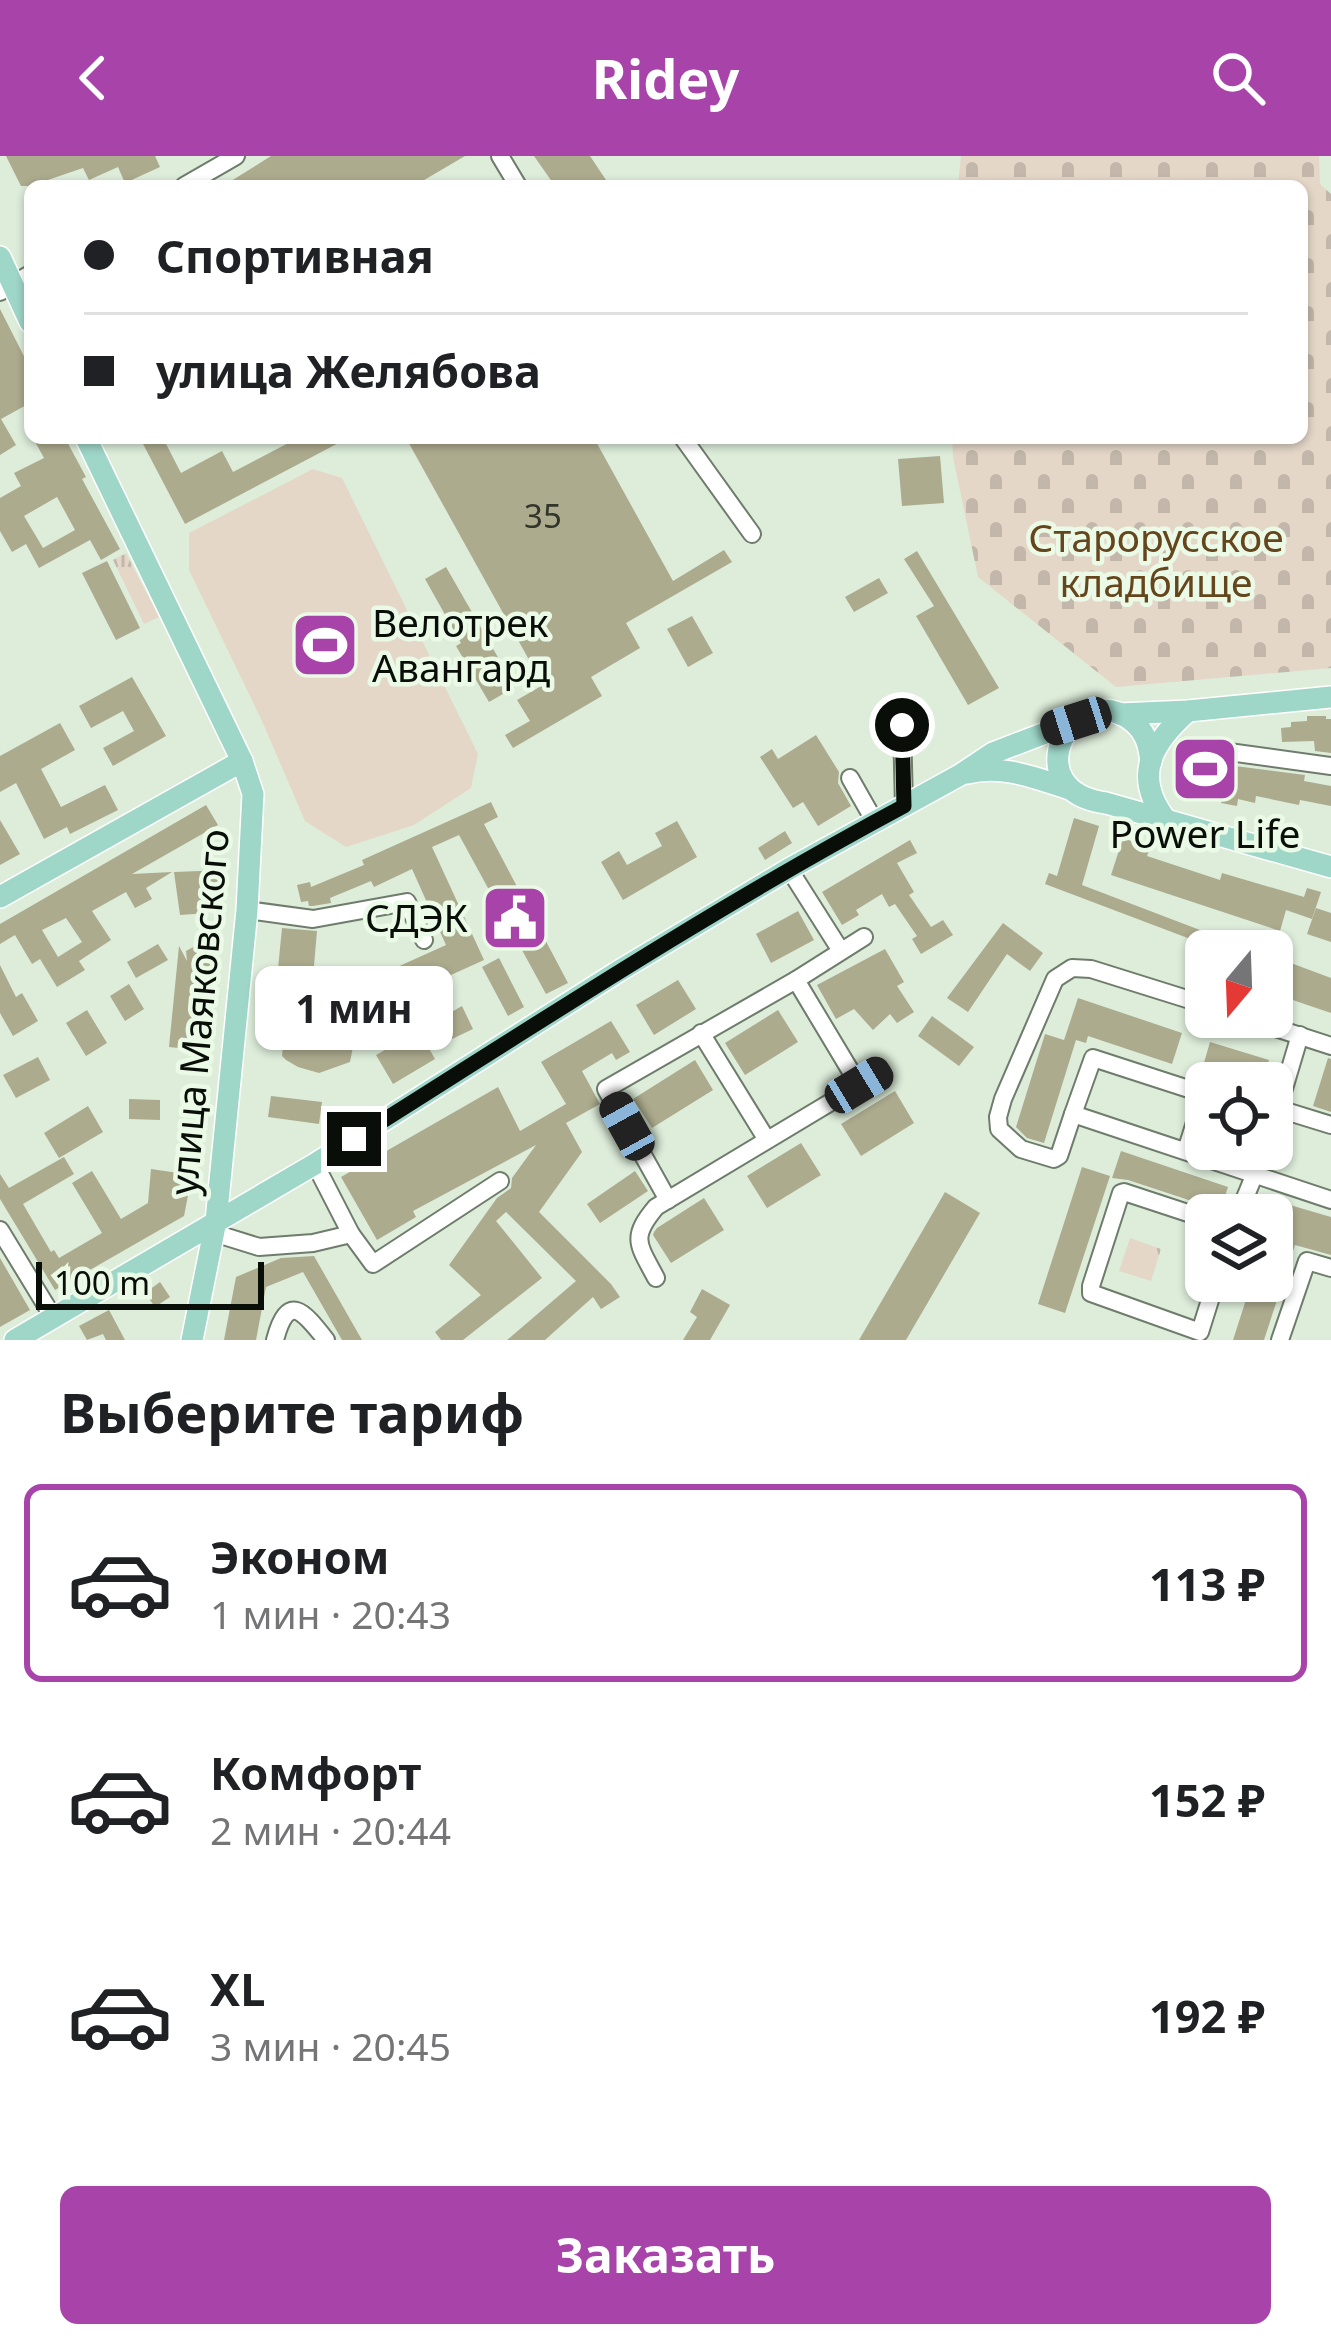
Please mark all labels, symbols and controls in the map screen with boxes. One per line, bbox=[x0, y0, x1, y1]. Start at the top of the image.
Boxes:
text: Ridey bbox=[592, 41, 739, 115]
icon: back bbox=[60, 45, 126, 111]
icon: search bbox=[1205, 45, 1271, 111]
text: Спортивная bbox=[156, 225, 434, 286]
text: улица Желябова bbox=[156, 340, 541, 401]
house number: 35 bbox=[524, 493, 562, 538]
park label: Старорусское кладбище bbox=[1028, 510, 1284, 608]
place label: Велотрек Авангард bbox=[372, 595, 551, 693]
sports icon: Велотрек Авангард bbox=[290, 610, 360, 680]
car bbox=[1036, 693, 1116, 749]
route start bbox=[875, 698, 929, 752]
sports icon: Power Life bbox=[1170, 734, 1240, 804]
place label: Power Life bbox=[1109, 806, 1301, 859]
street label: улица Маяковского bbox=[155, 826, 240, 1197]
public building icon: СДЭК bbox=[480, 883, 550, 953]
place label: СДЭК bbox=[365, 890, 468, 943]
north arrow bbox=[1185, 930, 1293, 1038]
map controls bbox=[1185, 930, 1293, 1302]
callout: 1 мин bbox=[255, 965, 453, 1049]
text: 1 мин bbox=[296, 981, 412, 1034]
car bbox=[819, 1051, 899, 1119]
button: locate bbox=[1185, 1062, 1293, 1170]
car bbox=[594, 1086, 660, 1166]
route end bbox=[327, 1112, 381, 1166]
button: layers bbox=[1185, 1194, 1293, 1302]
scale bar bbox=[36, 1256, 264, 1309]
text: 100 m bbox=[54, 1260, 150, 1305]
text: Выберите тариф bbox=[60, 1375, 524, 1449]
text: Эконом bbox=[210, 1526, 389, 1587]
icon: car bbox=[66, 1529, 174, 1637]
text: 113 ₽ bbox=[1149, 1553, 1265, 1614]
text: 1 мин · 20:43 bbox=[210, 1587, 451, 1640]
text: Комфорт bbox=[210, 1742, 421, 1803]
icon: car bbox=[66, 1745, 174, 1853]
text: 152 ₽ bbox=[1149, 1769, 1265, 1830]
text: 2 мин · 20:44 bbox=[210, 1803, 451, 1856]
text: XL bbox=[210, 1958, 265, 2019]
icon: car bbox=[66, 1961, 174, 2069]
text: 192 ₽ bbox=[1149, 1985, 1265, 2046]
text: 3 мин · 20:45 bbox=[210, 2019, 451, 2072]
button: Заказать bbox=[60, 2186, 1271, 2324]

